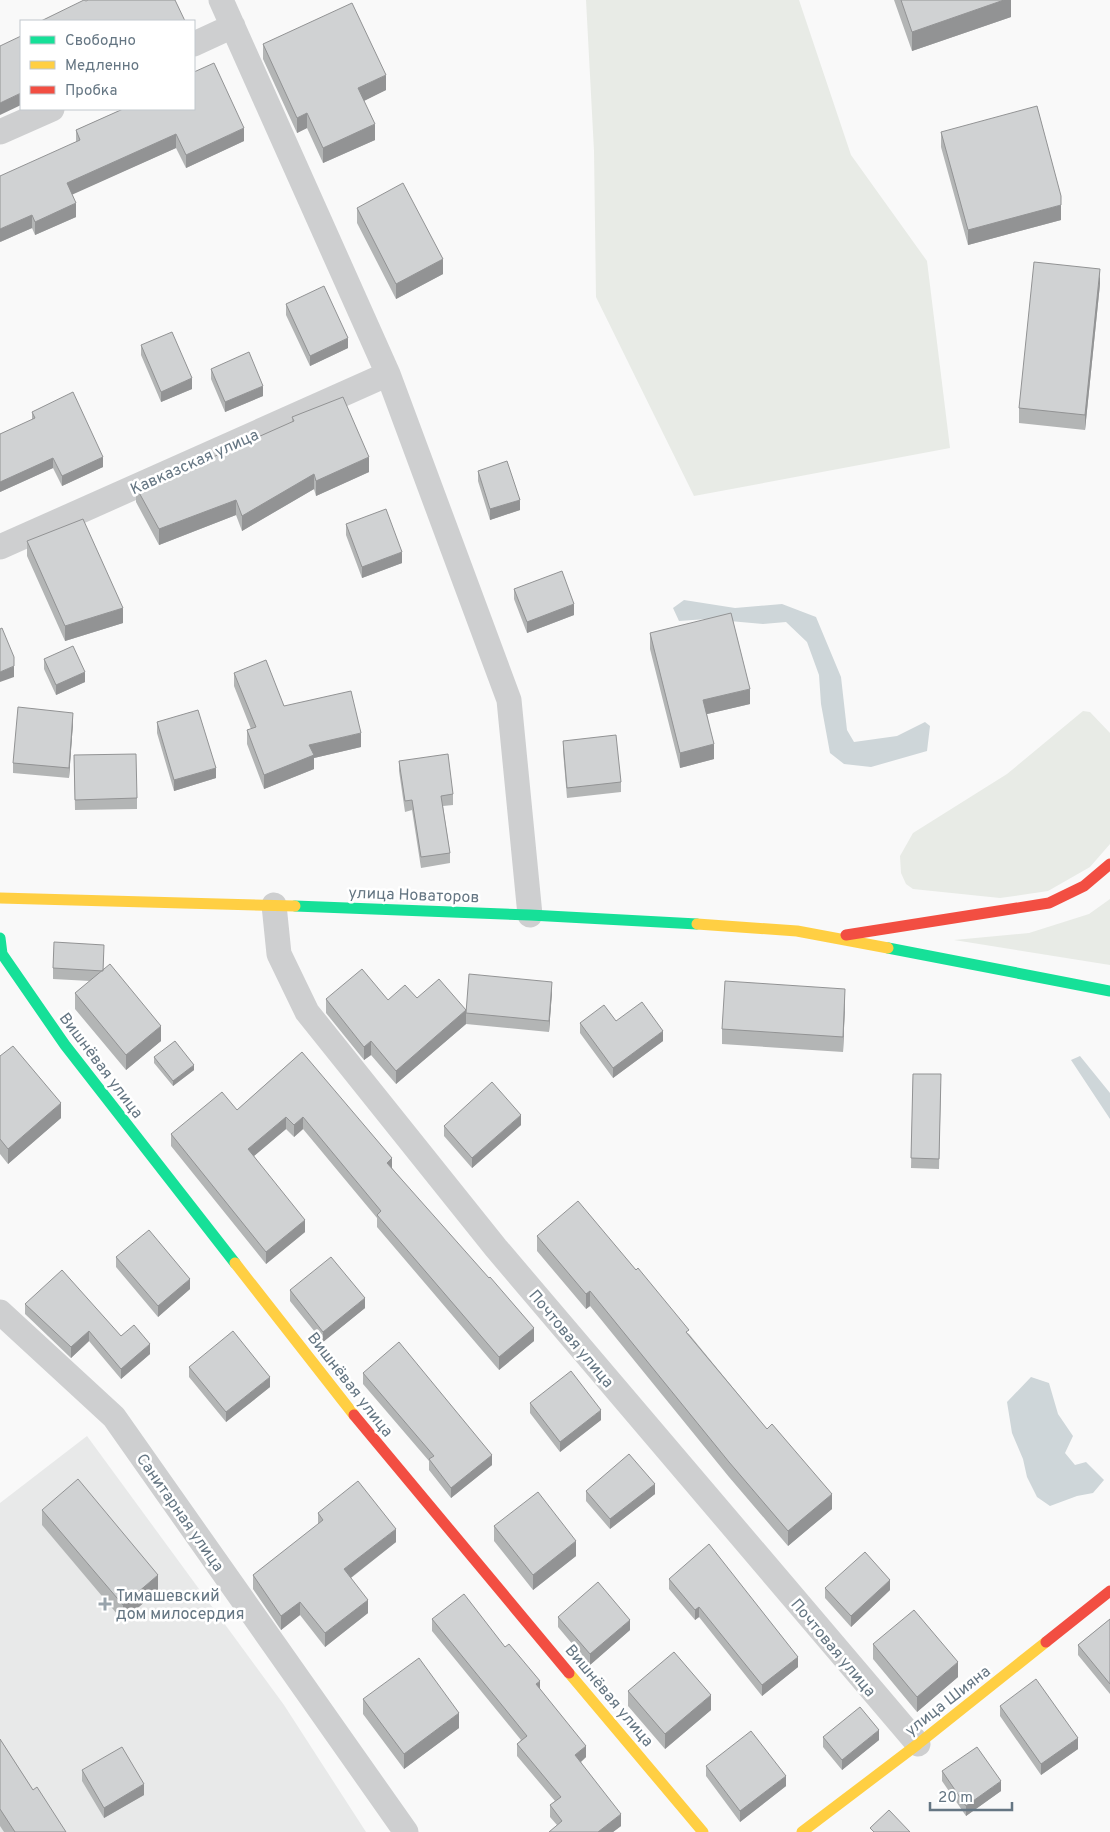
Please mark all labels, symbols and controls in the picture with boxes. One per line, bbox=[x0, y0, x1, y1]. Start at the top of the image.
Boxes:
legend bbox=[20, 20, 195, 110]
text: Свободно bbox=[65, 32, 136, 51]
text: Медленно bbox=[65, 57, 139, 76]
text: Пробка bbox=[65, 82, 117, 101]
street label: Кавказская улица bbox=[127, 426, 262, 500]
street label: улица Новаторов bbox=[348, 884, 480, 908]
street label: Вишнёвая улица bbox=[54, 1009, 147, 1123]
street label: Почтовая улица bbox=[524, 1286, 617, 1392]
street label: Вишнёвая улица bbox=[302, 1329, 397, 1442]
street label: Санитарная улица bbox=[131, 1450, 228, 1576]
place label: Тимашевский дом милосердия bbox=[116, 1587, 244, 1625]
street label: Почтовая улица bbox=[786, 1595, 879, 1701]
marker: Тимашевский дом милосердия bbox=[98, 1597, 112, 1611]
street label: Вишнёвая улица bbox=[560, 1641, 657, 1752]
street label: улица Шияна bbox=[902, 1662, 995, 1741]
scale bar bbox=[930, 1780, 1012, 1812]
text: 20 m bbox=[938, 1789, 973, 1808]

